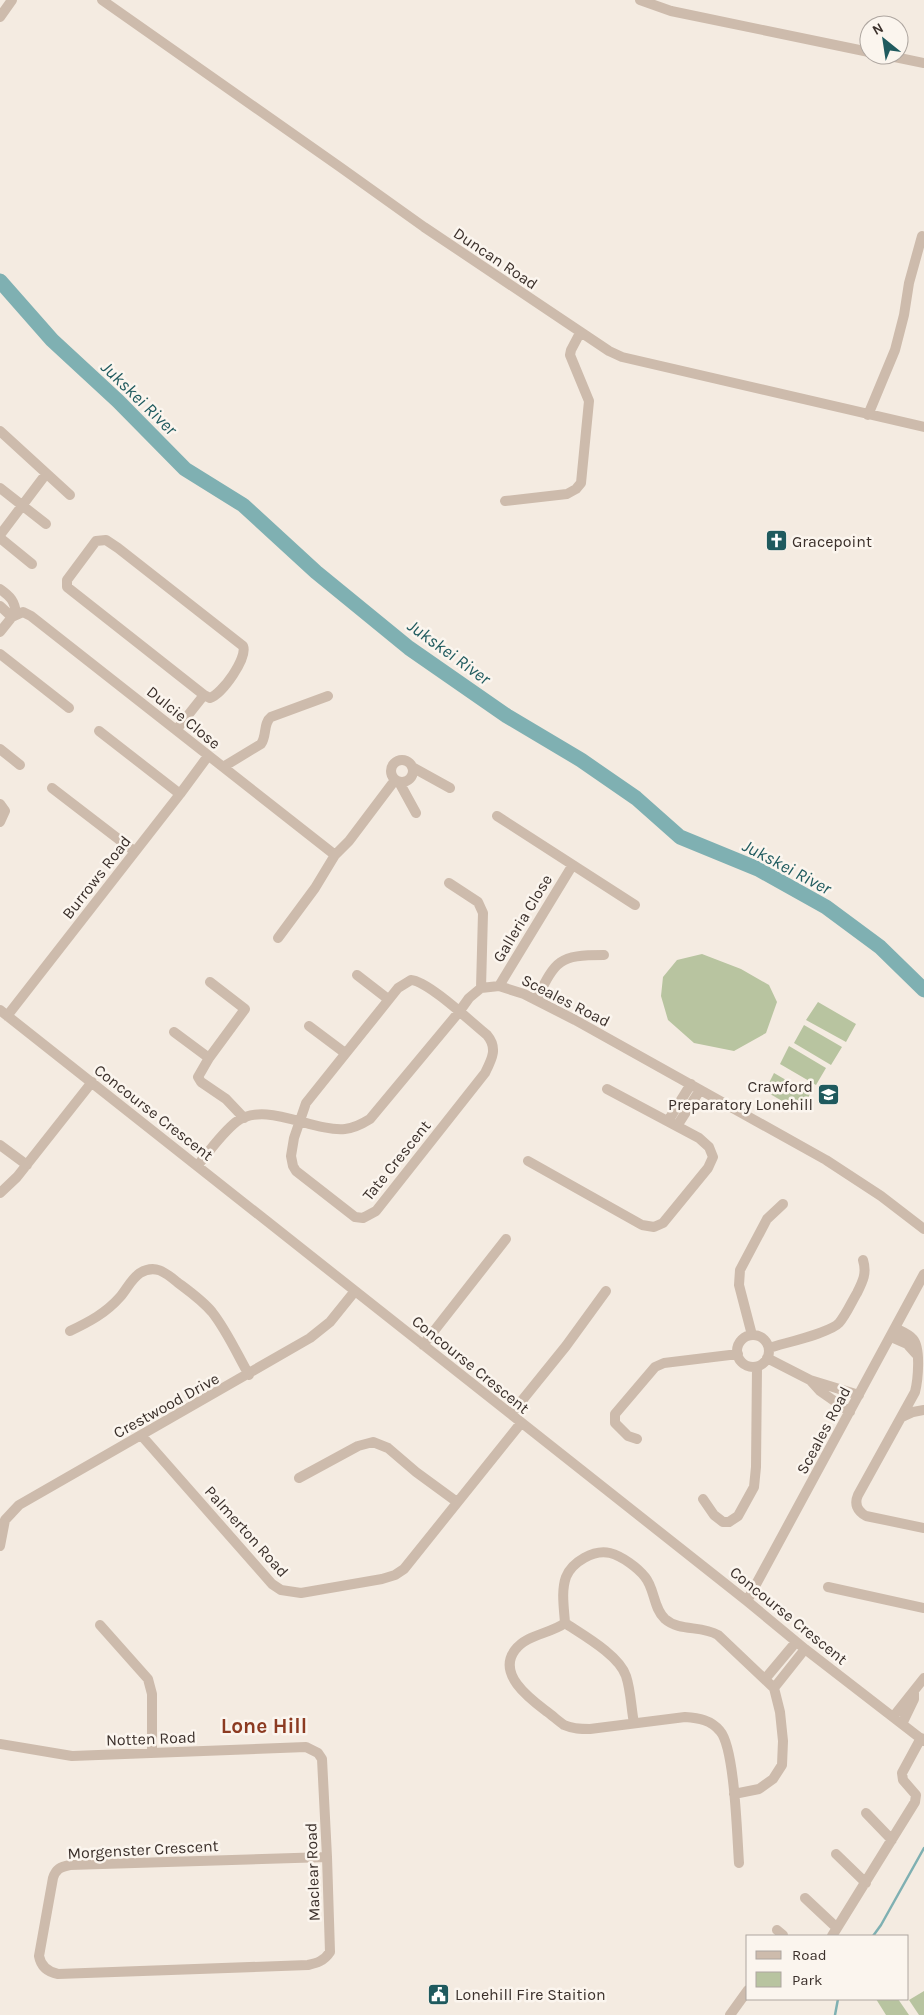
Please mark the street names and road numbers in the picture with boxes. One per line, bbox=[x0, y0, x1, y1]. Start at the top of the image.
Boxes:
street label: Duncan Road bbox=[450, 223, 541, 293]
street label: Dulcie Close bbox=[143, 682, 224, 753]
street label: Burrows Road bbox=[58, 832, 135, 923]
street label: Galleria Close bbox=[489, 871, 556, 966]
street label: Sceales Road bbox=[518, 970, 613, 1031]
street label: Concourse Crescent bbox=[91, 1060, 217, 1165]
street label: Tate Crescent bbox=[358, 1116, 435, 1204]
street label: Concourse Crescent bbox=[408, 1311, 533, 1418]
street label: Crestwood Drive bbox=[110, 1369, 222, 1442]
street label: Sceales Road bbox=[792, 1383, 855, 1477]
street label: Palmerton Road bbox=[201, 1482, 293, 1581]
street label: Concourse Crescent bbox=[726, 1562, 851, 1669]
street label: Notten Road bbox=[106, 1727, 196, 1750]
street label: Maclear Road bbox=[301, 1822, 324, 1922]
street label: Morgenster Crescent bbox=[67, 1836, 219, 1863]

